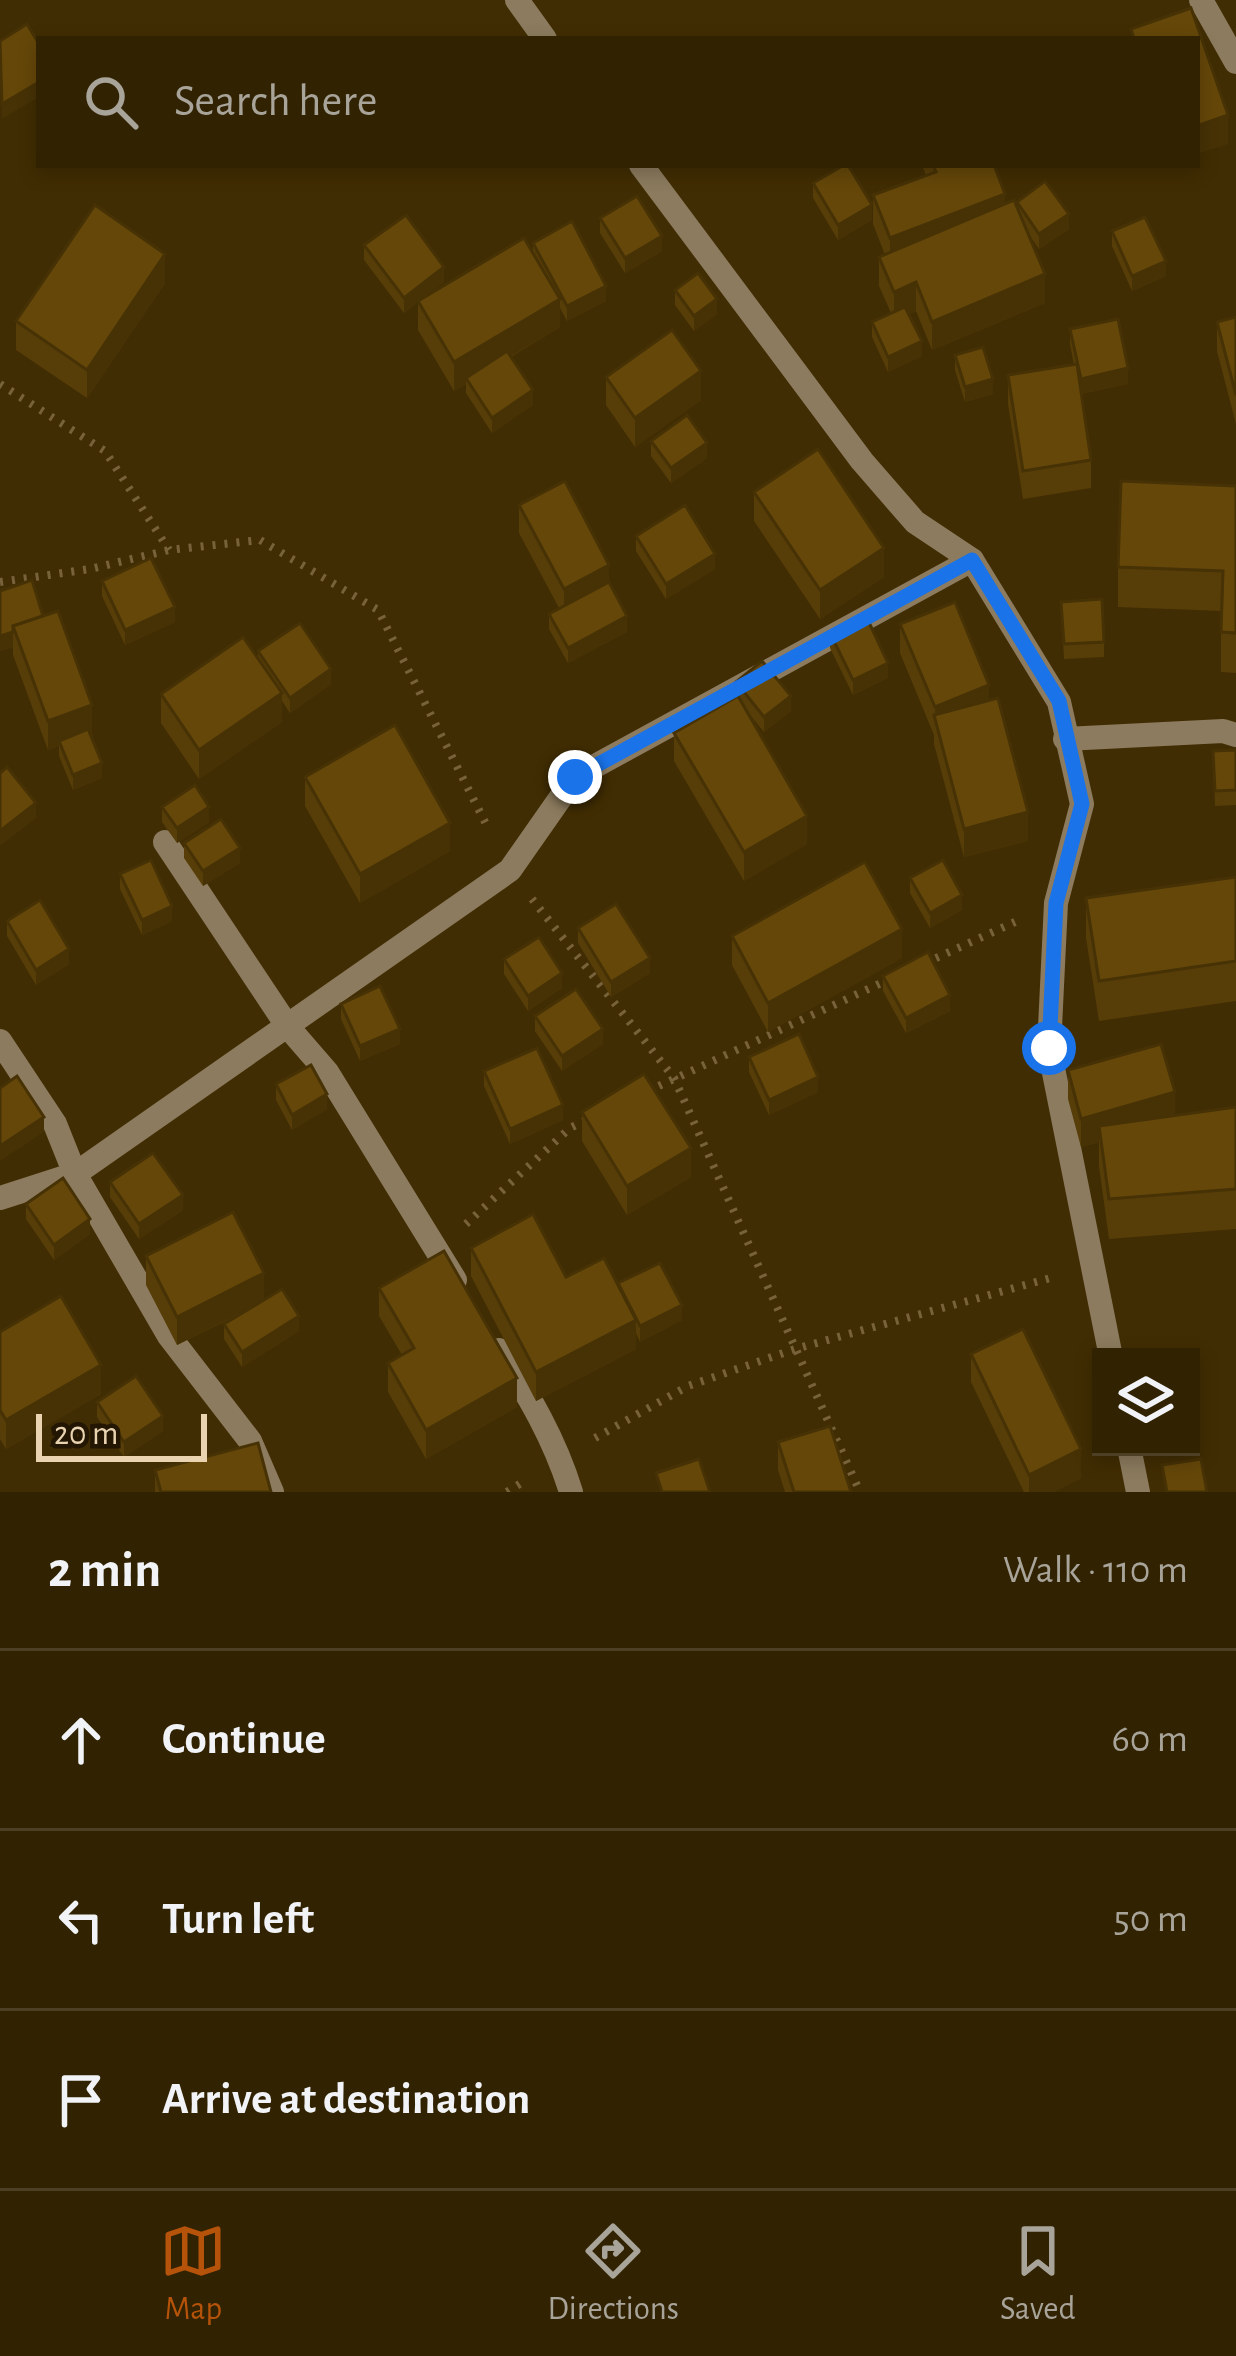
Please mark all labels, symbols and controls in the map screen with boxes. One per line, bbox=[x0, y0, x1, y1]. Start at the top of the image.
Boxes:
search box bbox=[36, 36, 1200, 168]
icon: search bbox=[78, 69, 144, 135]
text: Search here bbox=[174, 79, 377, 124]
route end bbox=[548, 750, 602, 804]
route start bbox=[1022, 1021, 1076, 1075]
map controls bbox=[1092, 1348, 1200, 1456]
button: layers bbox=[1092, 1348, 1200, 1456]
scale bar bbox=[36, 1408, 207, 1461]
text: 20 m bbox=[54, 1418, 118, 1451]
text: 2 min bbox=[48, 1545, 161, 1596]
text: Walk · 110 m bbox=[1003, 1551, 1188, 1590]
icon: ahead bbox=[48, 1707, 114, 1773]
text: Continue bbox=[162, 1717, 326, 1762]
text: 60 m bbox=[1111, 1720, 1188, 1759]
icon: left bbox=[48, 1887, 114, 1953]
text: Turn left bbox=[162, 1897, 314, 1942]
text: 50 m bbox=[1113, 1900, 1188, 1939]
icon: arrive bbox=[48, 2067, 114, 2133]
text: Arrive at destination bbox=[162, 2077, 530, 2122]
tab: Map bbox=[160, 2218, 226, 2330]
tab: Directions bbox=[547, 2218, 679, 2330]
tab: Saved bbox=[1000, 2218, 1075, 2330]

